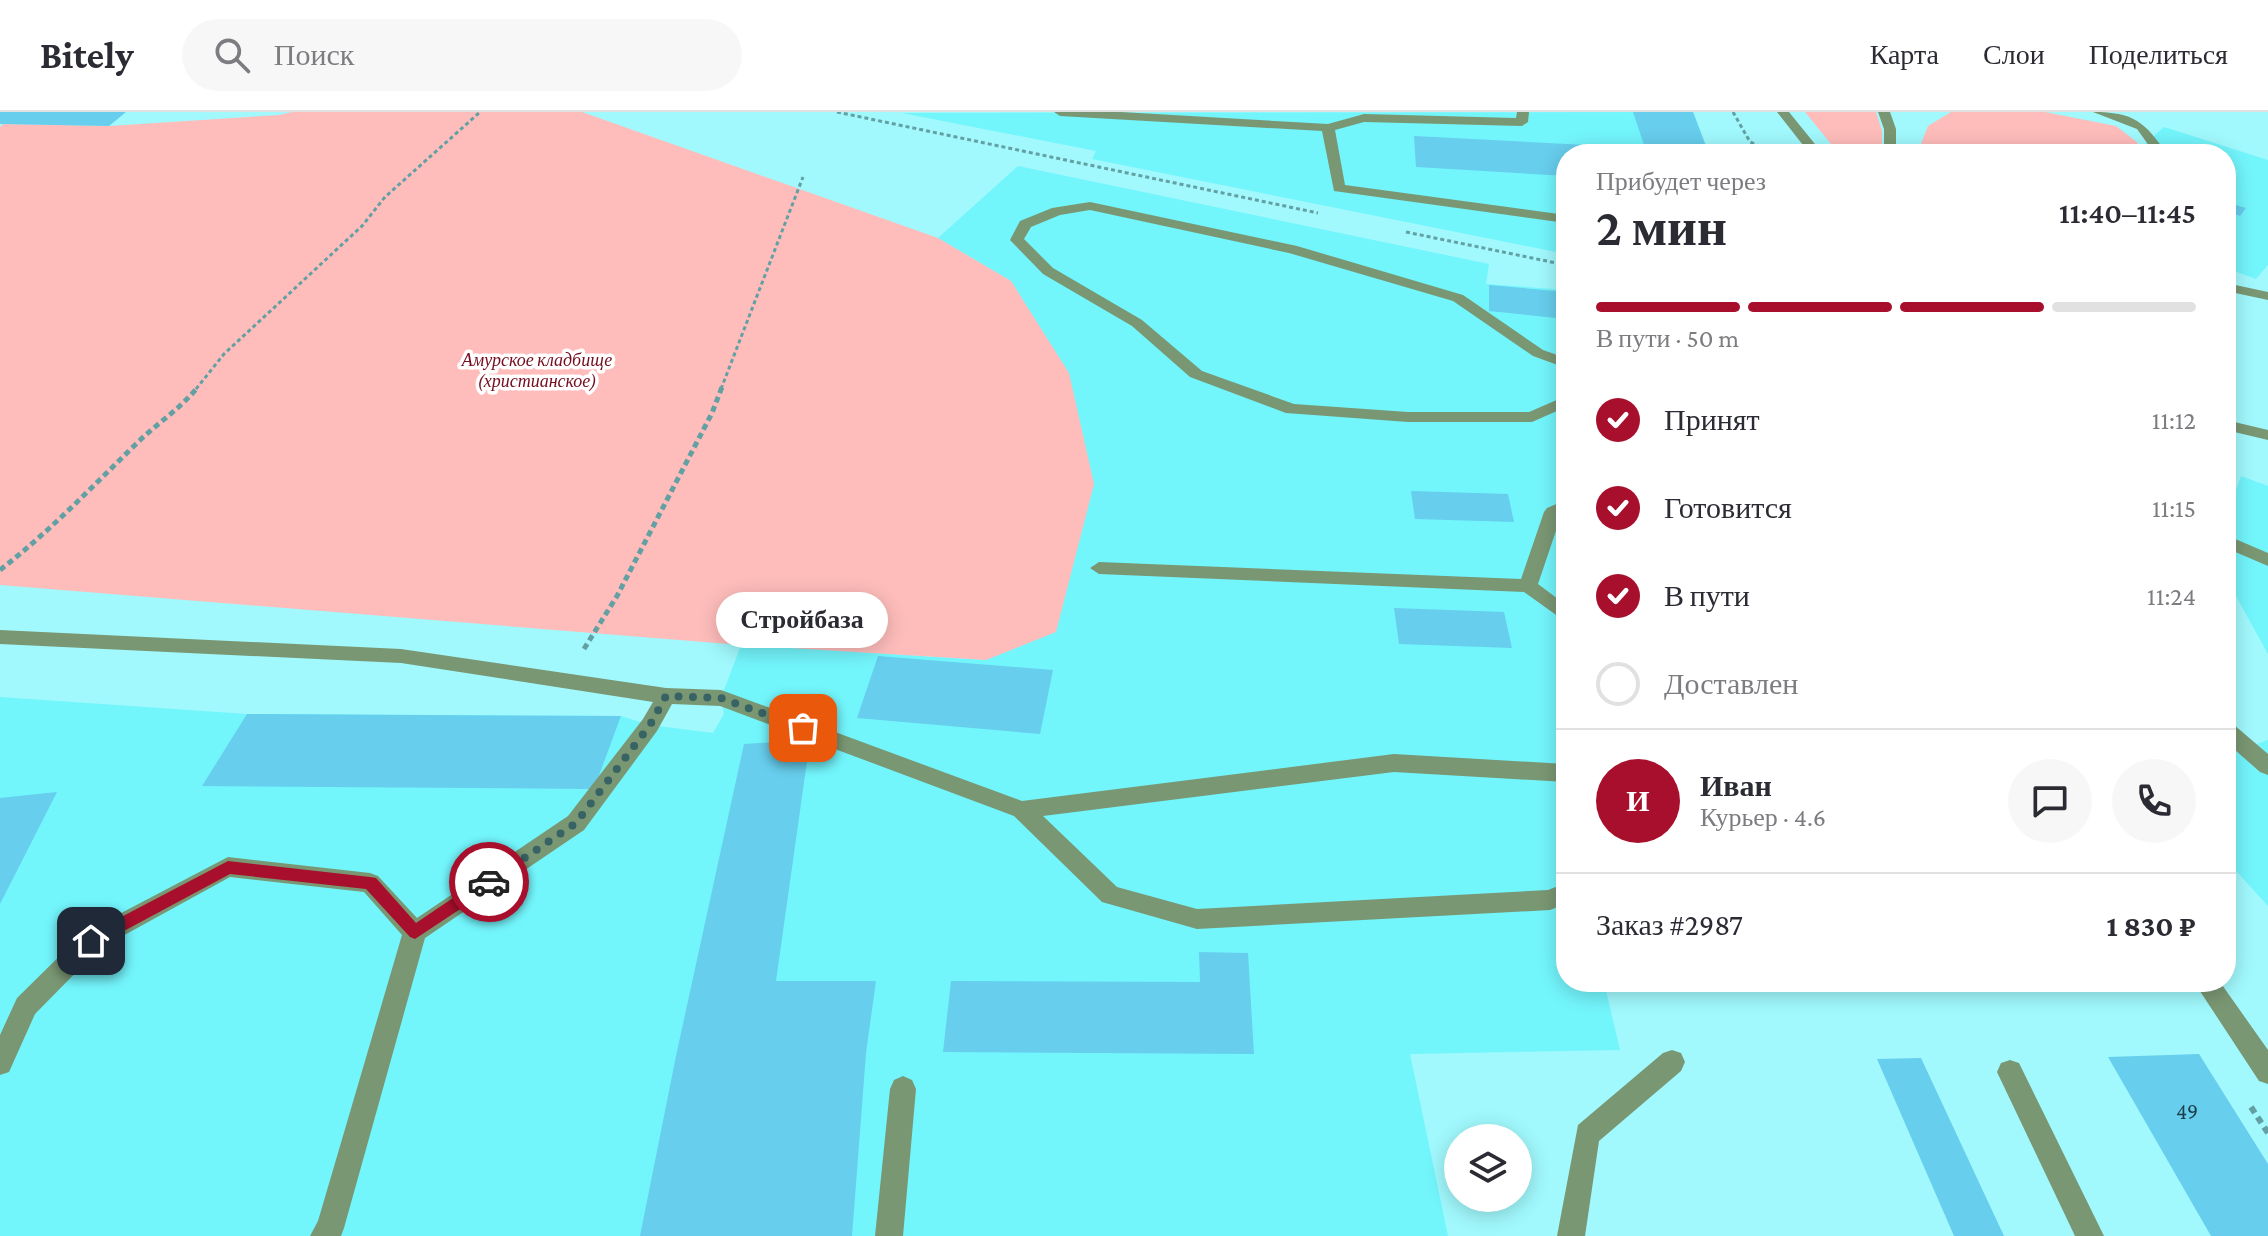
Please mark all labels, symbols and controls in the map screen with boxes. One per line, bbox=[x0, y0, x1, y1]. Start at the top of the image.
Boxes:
search box bbox=[182, 19, 742, 91]
icon: search bbox=[210, 33, 254, 77]
text: Bitely bbox=[40, 34, 134, 76]
text: Поиск bbox=[274, 38, 354, 71]
text: Карта bbox=[1870, 39, 1939, 70]
text: Слои bbox=[1983, 39, 2045, 70]
text: Поделиться bbox=[2089, 39, 2228, 70]
text: Прибудет через bbox=[1596, 167, 1766, 196]
text: 11:40–11:45 bbox=[2059, 196, 2196, 229]
text: 2 мин bbox=[1596, 198, 1727, 256]
text: В пути · 50 m bbox=[1596, 324, 1739, 353]
park label: Амурское кладбище (христианское) bbox=[461, 350, 612, 392]
icon: check bbox=[1596, 398, 1640, 442]
text: Принят bbox=[1664, 403, 1760, 436]
text: 11:12 bbox=[2152, 406, 2196, 435]
icon: check bbox=[1596, 486, 1640, 530]
text: Готовится bbox=[1664, 491, 1792, 524]
text: 11:15 bbox=[2152, 494, 2196, 523]
icon: check bbox=[1596, 574, 1640, 618]
text: В пути bbox=[1664, 579, 1750, 612]
text: 11:24 bbox=[2147, 582, 2196, 611]
callout: Стройбаза bbox=[717, 592, 889, 648]
text: Стройбаза bbox=[740, 605, 864, 634]
text: Доставлен bbox=[1664, 667, 1798, 700]
pin bbox=[769, 694, 837, 762]
icon: bag bbox=[781, 706, 825, 750]
button: chat bbox=[2008, 759, 2092, 843]
button: phone bbox=[2112, 759, 2196, 843]
text: Иван bbox=[1700, 769, 1772, 802]
text: И bbox=[1626, 784, 1650, 817]
text: Курьер · 4.6 bbox=[1700, 803, 1826, 832]
courier bbox=[449, 842, 529, 922]
icon: car bbox=[467, 860, 511, 904]
pin bbox=[57, 907, 125, 975]
text: Заказ #2987 bbox=[1596, 908, 1743, 941]
text: 1 830 ₽ bbox=[2106, 909, 2196, 942]
icon: home bbox=[69, 919, 113, 963]
house number: 49 bbox=[2176, 1099, 2198, 1124]
map controls bbox=[1444, 1124, 1532, 1212]
button: layers bbox=[1444, 1124, 1532, 1212]

